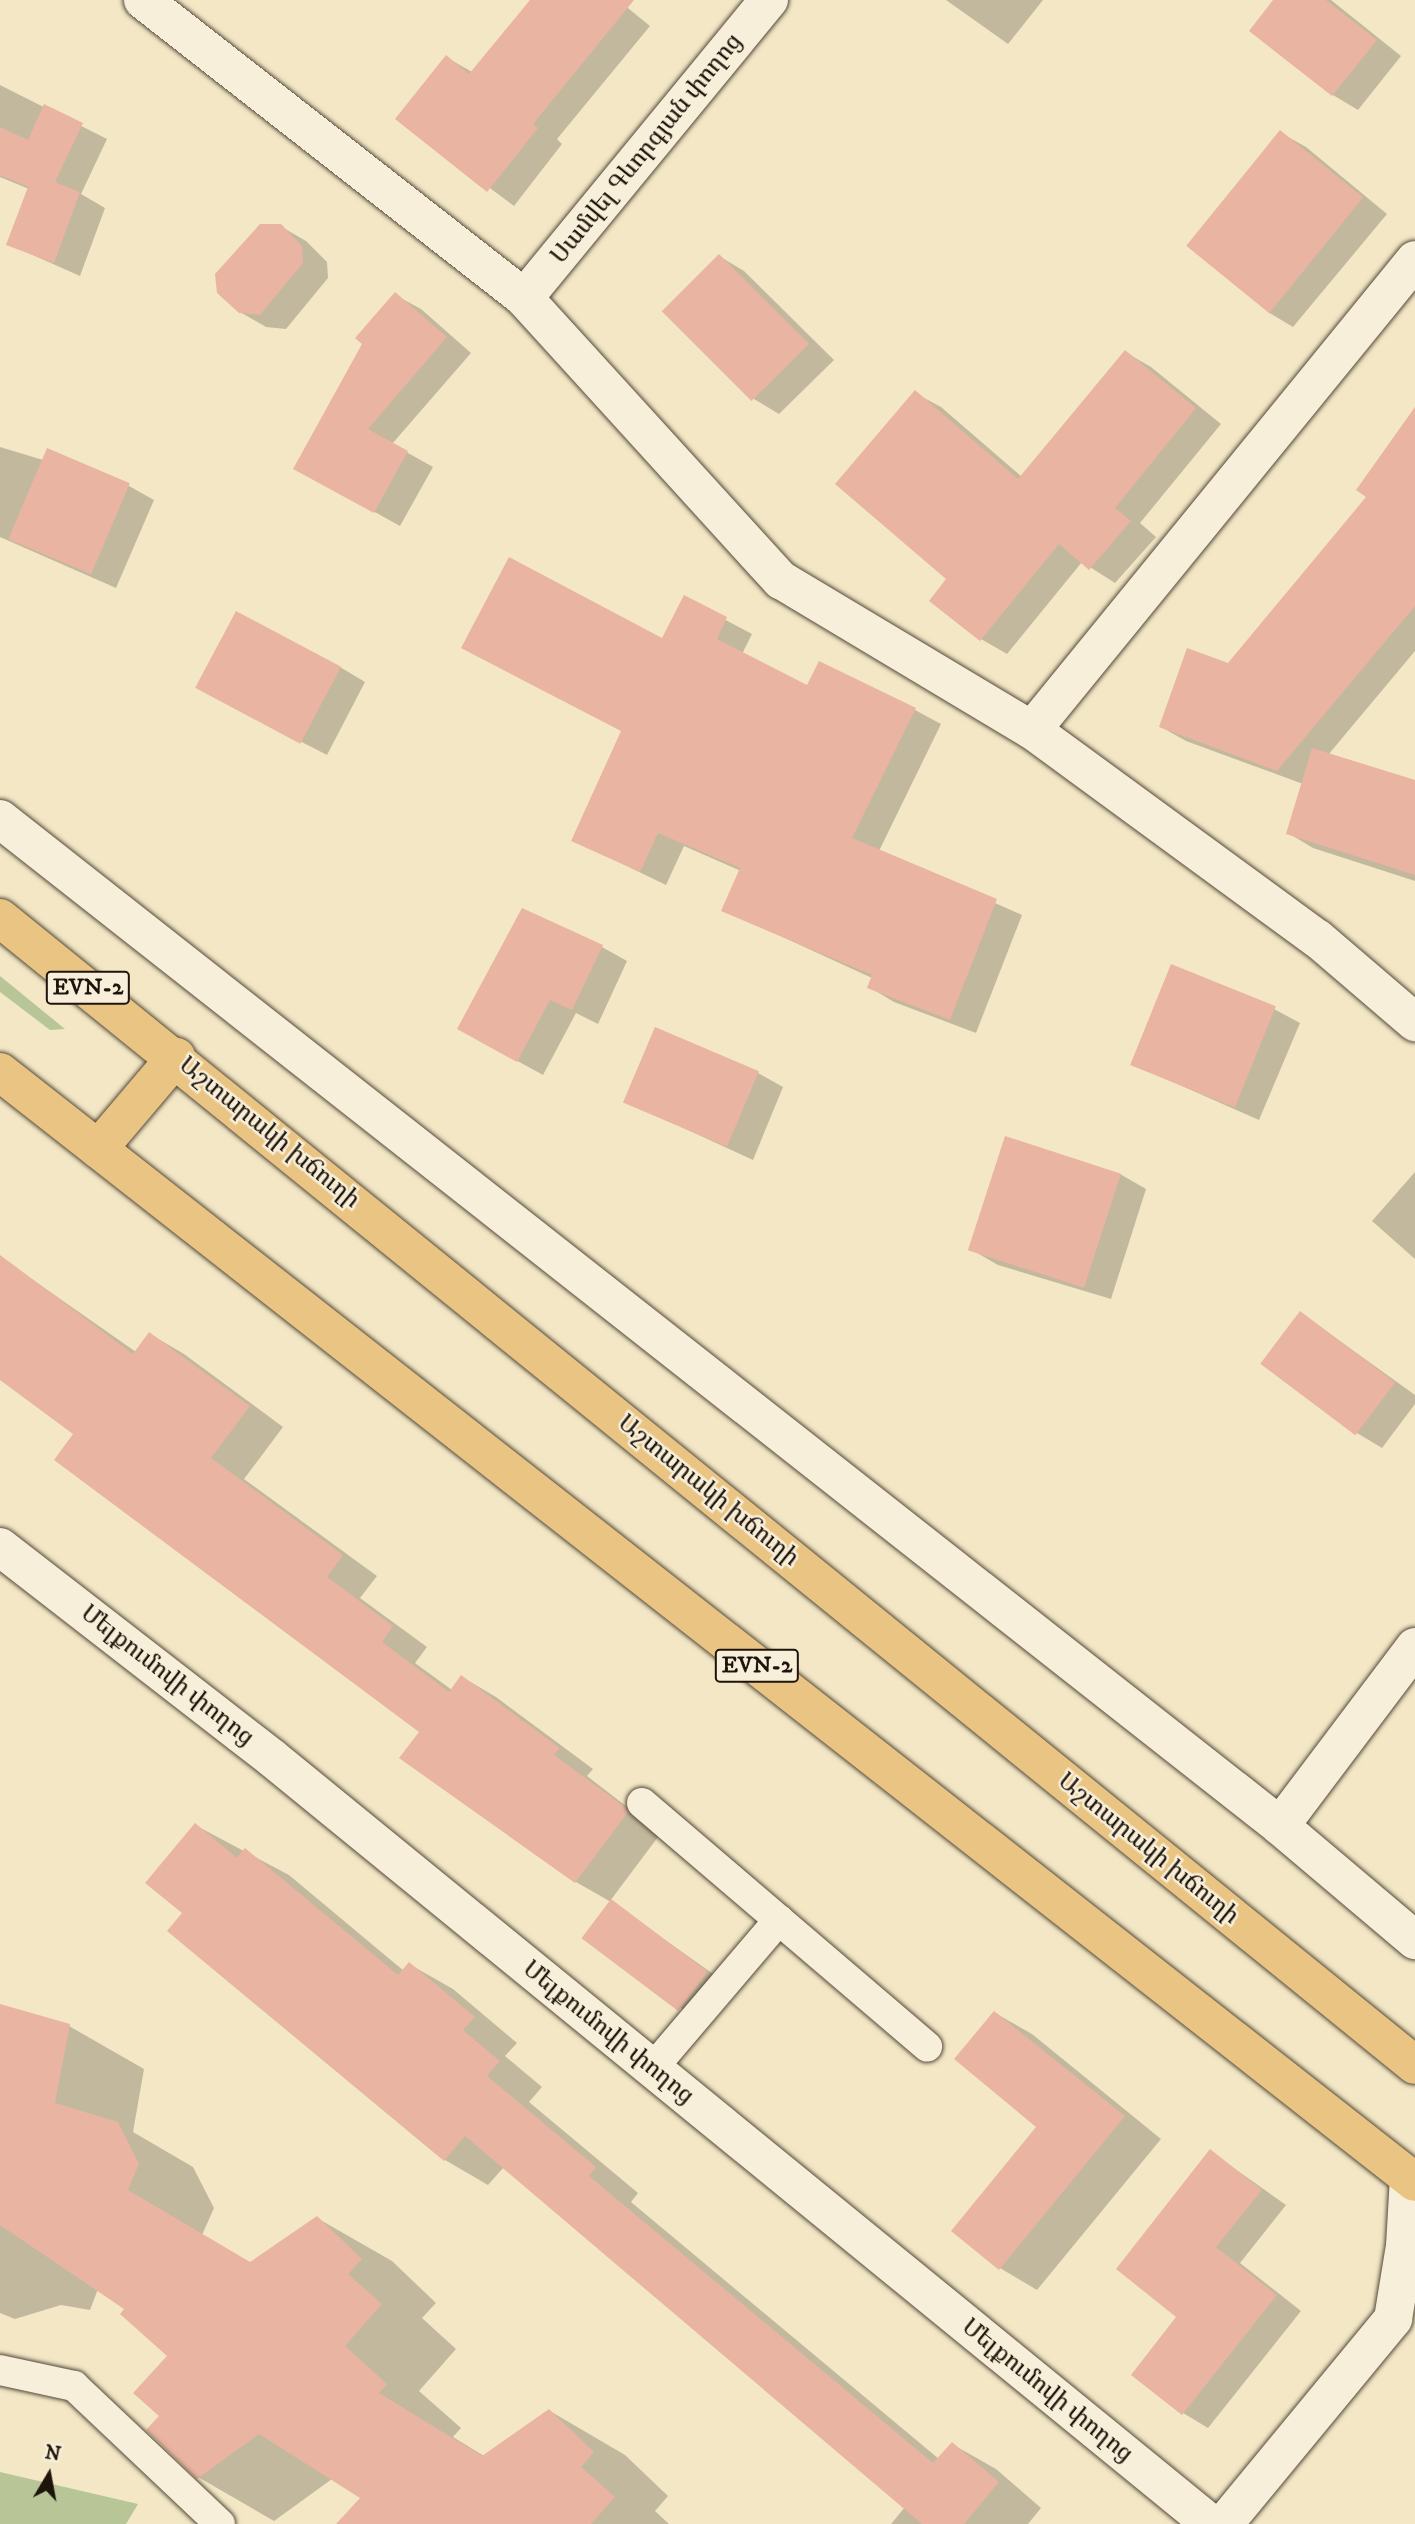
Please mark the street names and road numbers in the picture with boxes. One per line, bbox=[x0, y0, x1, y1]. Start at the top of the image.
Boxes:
street label: Սամվել Գևորգյան փողոց bbox=[545, 28, 749, 270]
road number: EVN-2 bbox=[44, 968, 132, 1007]
street label: Աշտարակի խճուղի bbox=[173, 1051, 365, 1215]
street label: Աշտարակի խճուղի bbox=[612, 1409, 804, 1573]
street label: Մելքումովի փողոց bbox=[75, 1599, 259, 1753]
road number: EVN-2 bbox=[713, 1646, 801, 1686]
street label: Աշտարակի խճուղի bbox=[1052, 1767, 1244, 1931]
street label: Մելքումովի փողոց bbox=[517, 1955, 699, 2111]
street label: Մելքումովի փողոց bbox=[956, 2313, 1138, 2469]

